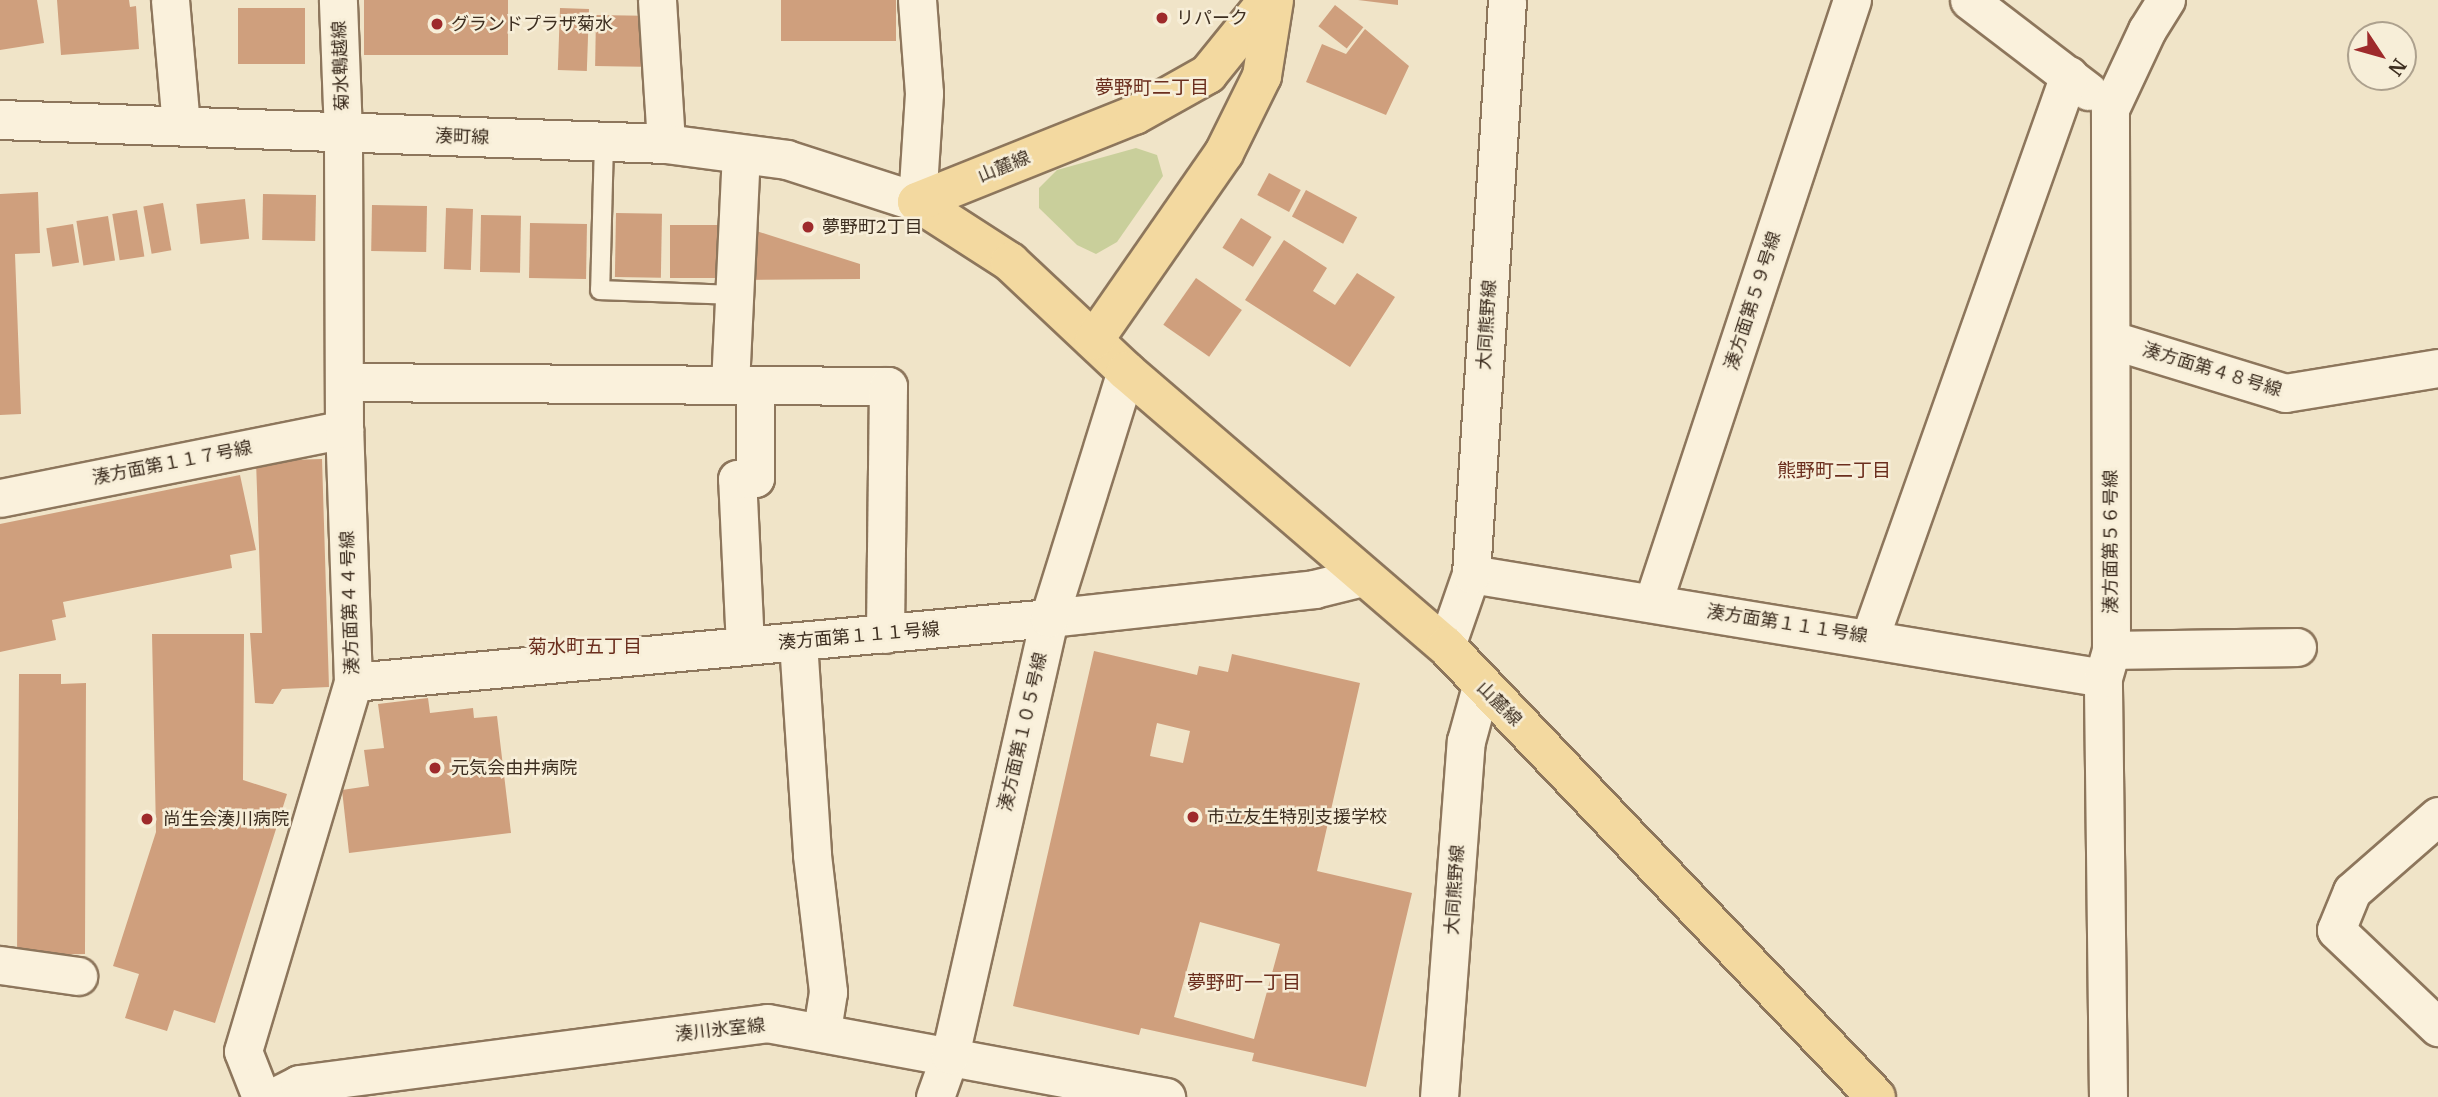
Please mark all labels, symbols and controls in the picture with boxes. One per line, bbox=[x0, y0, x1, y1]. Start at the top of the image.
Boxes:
place label: リパーク bbox=[1176, 7, 1248, 29]
marker: リパーク bbox=[1154, 10, 1170, 26]
place label: グランドプラザ菊水 bbox=[451, 13, 613, 35]
marker: グランドプラザ菊水 bbox=[429, 16, 445, 32]
street label: 菊水鵯越線 bbox=[329, 21, 353, 111]
north arrow bbox=[2347, 21, 2417, 91]
text: N bbox=[2383, 54, 2411, 80]
district label: 夢野町二丁目 bbox=[1095, 77, 1209, 99]
street label: 湊町線 bbox=[435, 125, 489, 149]
street label: 山麓線 bbox=[975, 147, 1033, 187]
place label: 夢野町2丁目 bbox=[822, 216, 923, 238]
marker: 夢野町2丁目 bbox=[800, 219, 816, 235]
street label: 湊方面第５９号線 bbox=[1720, 229, 1786, 373]
street label: 大同熊野線 bbox=[1473, 279, 1501, 371]
street label: 湊方面第４８号線 bbox=[2140, 339, 2284, 401]
street label: 湊方面第１１７号線 bbox=[90, 437, 254, 489]
district label: 熊野町二丁目 bbox=[1777, 460, 1891, 482]
street label: 湊方面第５６号線 bbox=[2100, 470, 2122, 614]
street label: 湊方面第４４号線 bbox=[337, 531, 363, 675]
street label: 湊方面第１１１号線 bbox=[1705, 601, 1869, 647]
street label: 湊方面第１１１号線 bbox=[777, 618, 941, 654]
district label: 菊水町五丁目 bbox=[528, 636, 642, 658]
street label: 湊方面第１０５号線 bbox=[994, 651, 1052, 813]
street label: 山麓線 bbox=[1472, 677, 1526, 731]
place label: 元気会由井病院 bbox=[451, 757, 577, 779]
marker: 元気会由井病院 bbox=[425, 758, 445, 778]
place label: 市立友生特別支援学校 bbox=[1207, 806, 1387, 828]
place label: 尚生会湊川病院 bbox=[163, 808, 289, 830]
marker: 尚生会湊川病院 bbox=[137, 809, 157, 829]
marker: 市立友生特別支援学校 bbox=[1185, 809, 1201, 825]
street label: 大同熊野線 bbox=[1441, 844, 1469, 936]
district label: 夢野町一丁目 bbox=[1187, 972, 1301, 994]
street label: 湊川氷室線 bbox=[674, 1015, 766, 1045]

